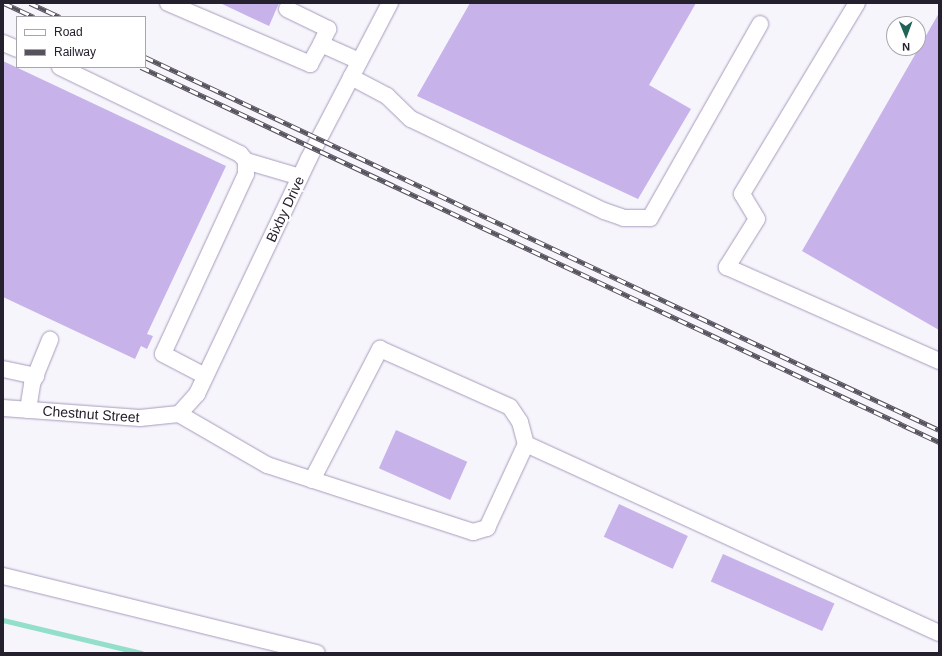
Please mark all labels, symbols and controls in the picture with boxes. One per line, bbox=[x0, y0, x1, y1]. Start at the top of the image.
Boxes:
legend bbox=[16, 16, 146, 68]
north arrow bbox=[886, 16, 926, 56]
text: Road bbox=[54, 25, 83, 39]
text: N bbox=[902, 41, 910, 53]
text: Railway bbox=[54, 45, 96, 59]
street label: Bixby Drive bbox=[262, 173, 308, 245]
street label: Chestnut Street bbox=[42, 402, 140, 426]

